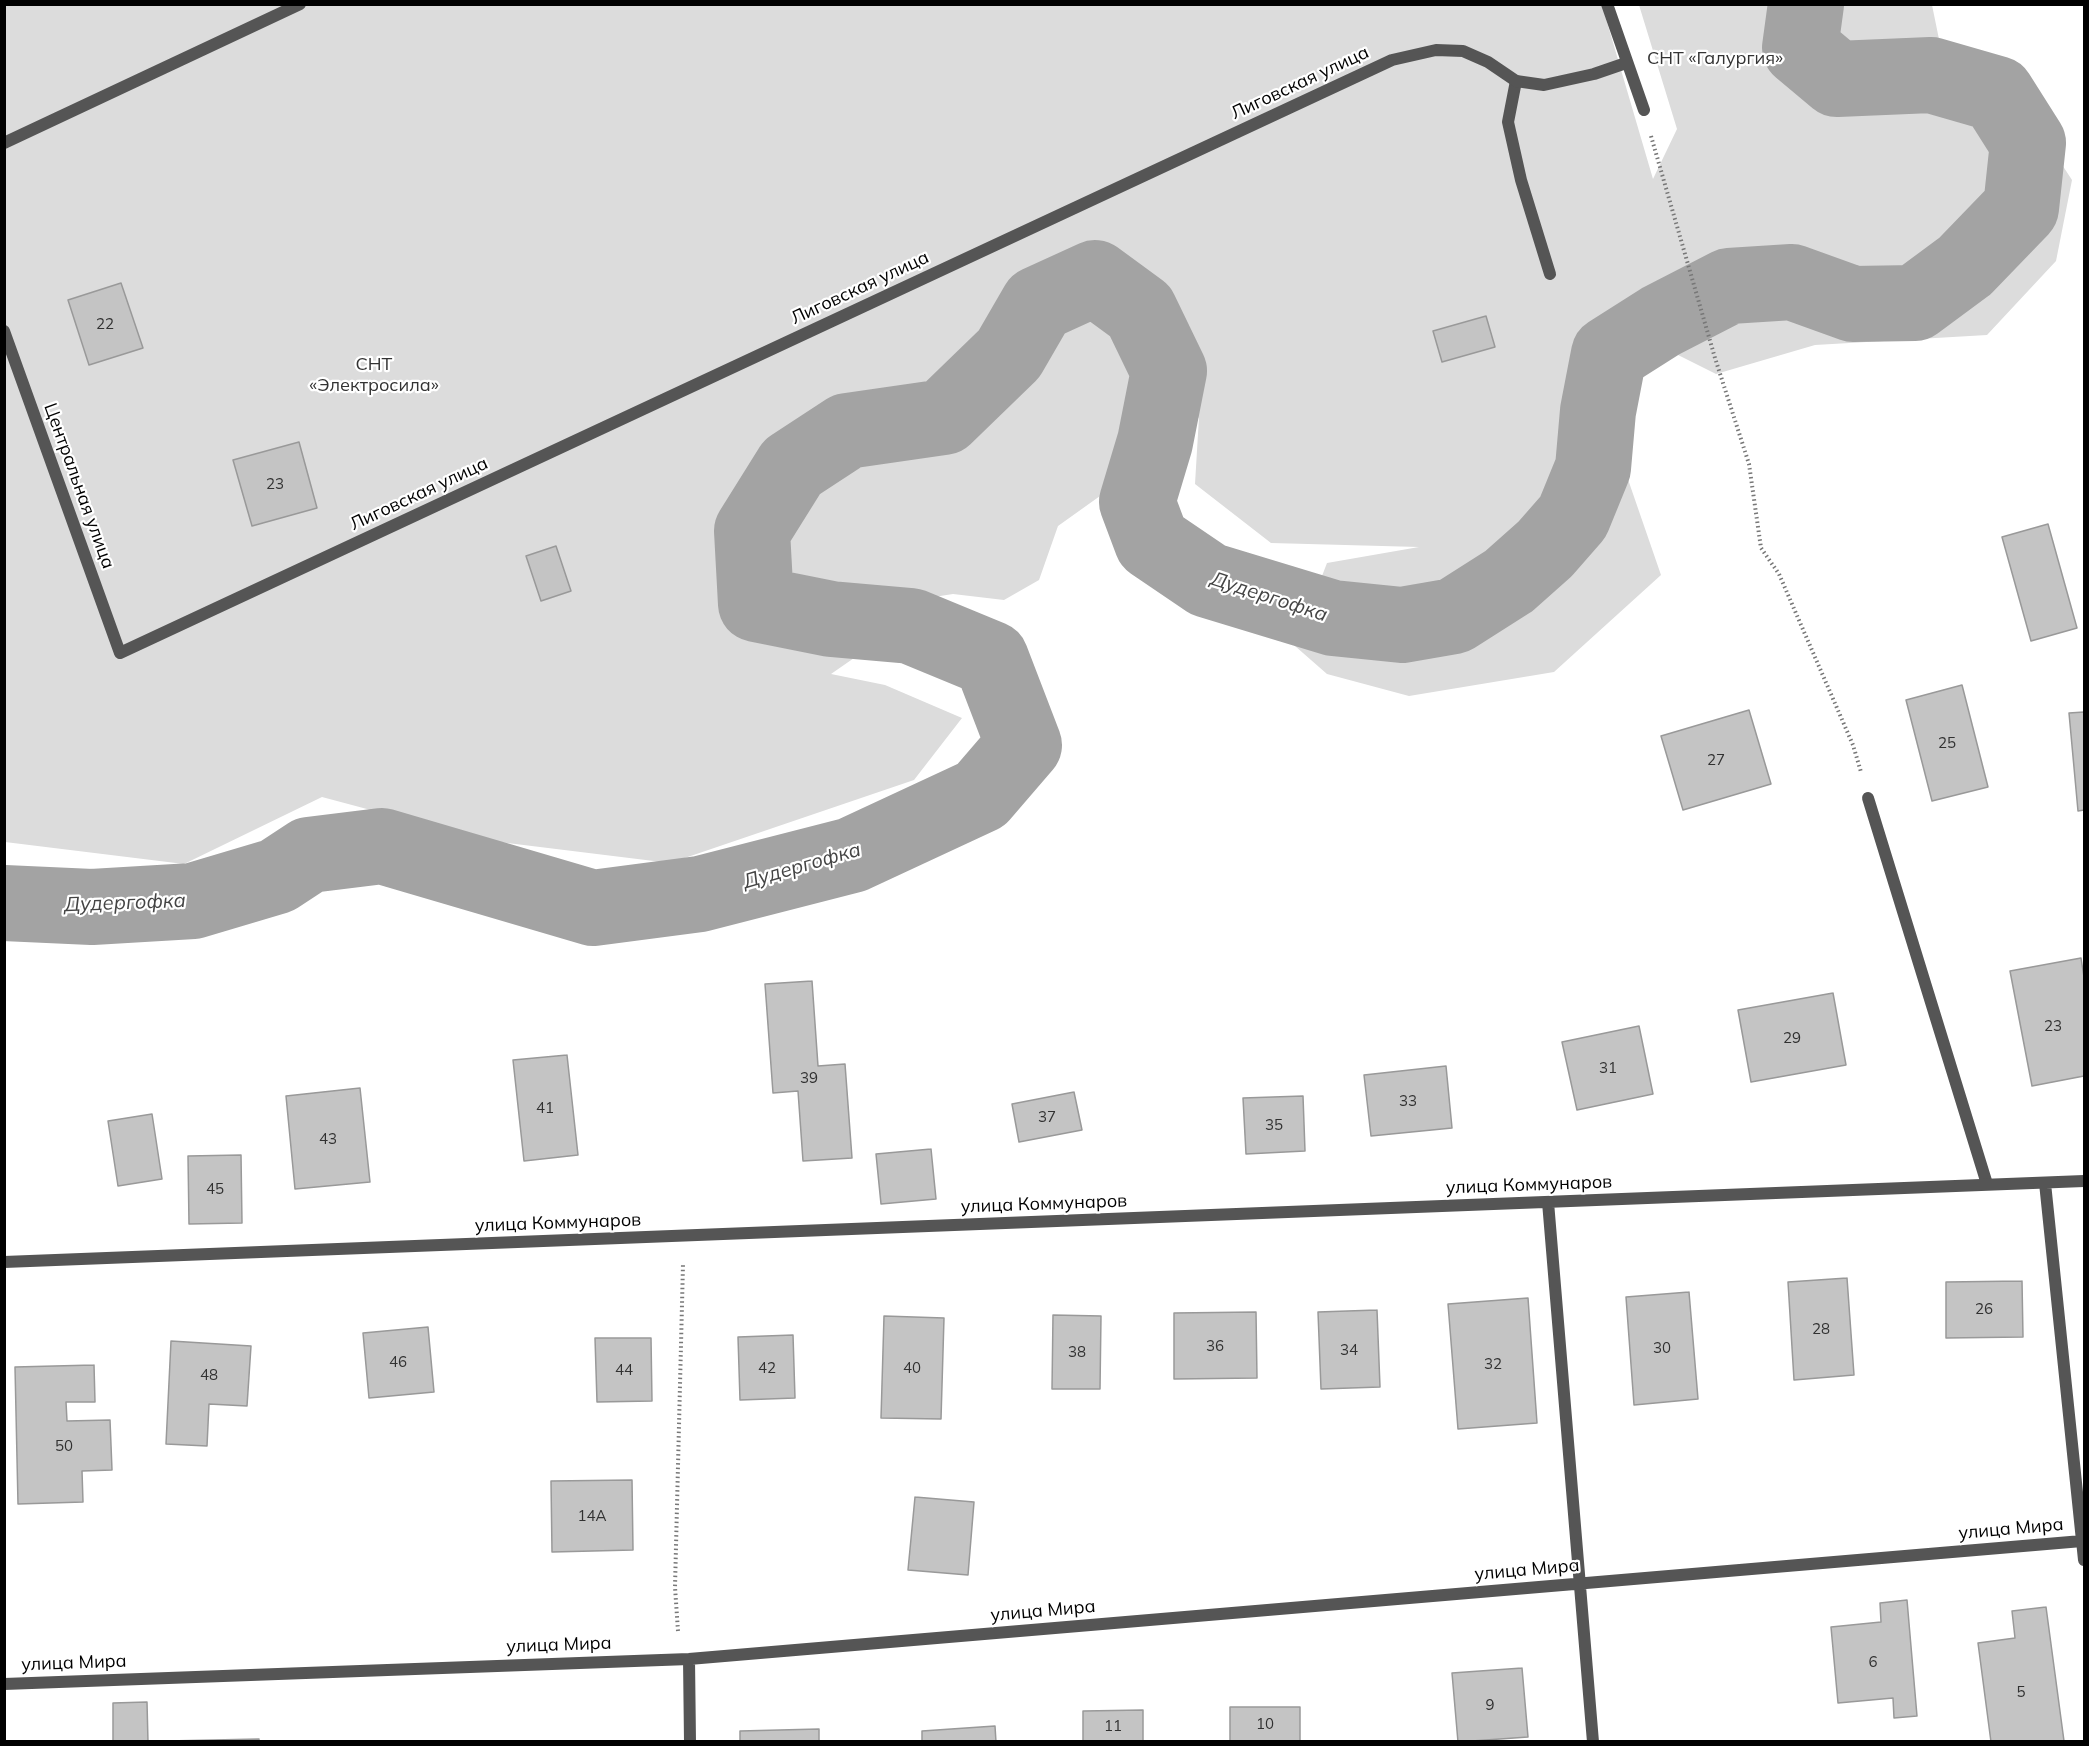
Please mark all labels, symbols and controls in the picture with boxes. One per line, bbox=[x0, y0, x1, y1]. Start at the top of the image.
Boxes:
street label: Лиговская улица bbox=[1228, 42, 1372, 124]
park label: СНТ «Галургия» bbox=[1647, 48, 1783, 70]
street label: Лиговская улица bbox=[788, 247, 932, 329]
house number: 22 bbox=[96, 315, 114, 333]
park label: СНТ «Электросила» bbox=[309, 354, 439, 397]
street label: Центральная улица bbox=[39, 400, 119, 572]
street label: Лиговская улица bbox=[347, 453, 491, 535]
house number: 23 bbox=[266, 475, 284, 493]
water label: Дудергофка bbox=[1208, 567, 1330, 627]
house number: 25 bbox=[1938, 734, 1956, 752]
house number: 27 bbox=[1707, 751, 1725, 769]
water label: Дудергофка bbox=[740, 838, 864, 894]
water label: Дудергофка bbox=[64, 889, 186, 917]
house number: 23 bbox=[2044, 1017, 2062, 1035]
house number: 29 bbox=[1783, 1029, 1801, 1047]
house number: 31 bbox=[1599, 1059, 1617, 1077]
house number: 39 bbox=[800, 1069, 818, 1087]
house number: 33 bbox=[1399, 1092, 1417, 1110]
house number: 41 bbox=[536, 1099, 554, 1117]
house number: 37 bbox=[1038, 1108, 1056, 1126]
house number: 35 bbox=[1265, 1116, 1283, 1134]
house number: 43 bbox=[319, 1130, 337, 1148]
street label: улица Коммунаров bbox=[1445, 1171, 1613, 1199]
house number: 45 bbox=[206, 1180, 224, 1198]
street label: улица Коммунаров bbox=[960, 1190, 1128, 1218]
street label: улица Коммунаров bbox=[474, 1209, 642, 1237]
house number: 26 bbox=[1975, 1300, 1993, 1318]
house number: 28 bbox=[1812, 1320, 1830, 1338]
house number: 36 bbox=[1206, 1337, 1224, 1355]
house number: 30 bbox=[1653, 1339, 1671, 1357]
house number: 34 bbox=[1340, 1341, 1358, 1359]
house number: 38 bbox=[1068, 1343, 1086, 1361]
house number: 46 bbox=[389, 1353, 407, 1371]
house number: 32 bbox=[1484, 1355, 1502, 1373]
house number: 42 bbox=[758, 1359, 776, 1377]
house number: 40 bbox=[903, 1359, 921, 1377]
house number: 44 bbox=[615, 1361, 633, 1379]
house number: 48 bbox=[200, 1366, 218, 1384]
house number: 50 bbox=[55, 1437, 73, 1455]
house number: 14А bbox=[577, 1507, 607, 1525]
street label: улица Мира bbox=[1958, 1514, 2064, 1544]
street label: улица Мира bbox=[1474, 1555, 1580, 1585]
street label: улица Мира bbox=[990, 1596, 1096, 1626]
street label: улица Мира bbox=[506, 1632, 612, 1658]
street label: улица Мира bbox=[21, 1650, 127, 1676]
house number: 6 bbox=[1869, 1653, 1877, 1671]
house number: 5 bbox=[2017, 1683, 2025, 1701]
house number: 9 bbox=[1486, 1696, 1494, 1714]
house number: 10 bbox=[1256, 1715, 1274, 1733]
house number: 11 bbox=[1104, 1717, 1122, 1735]

